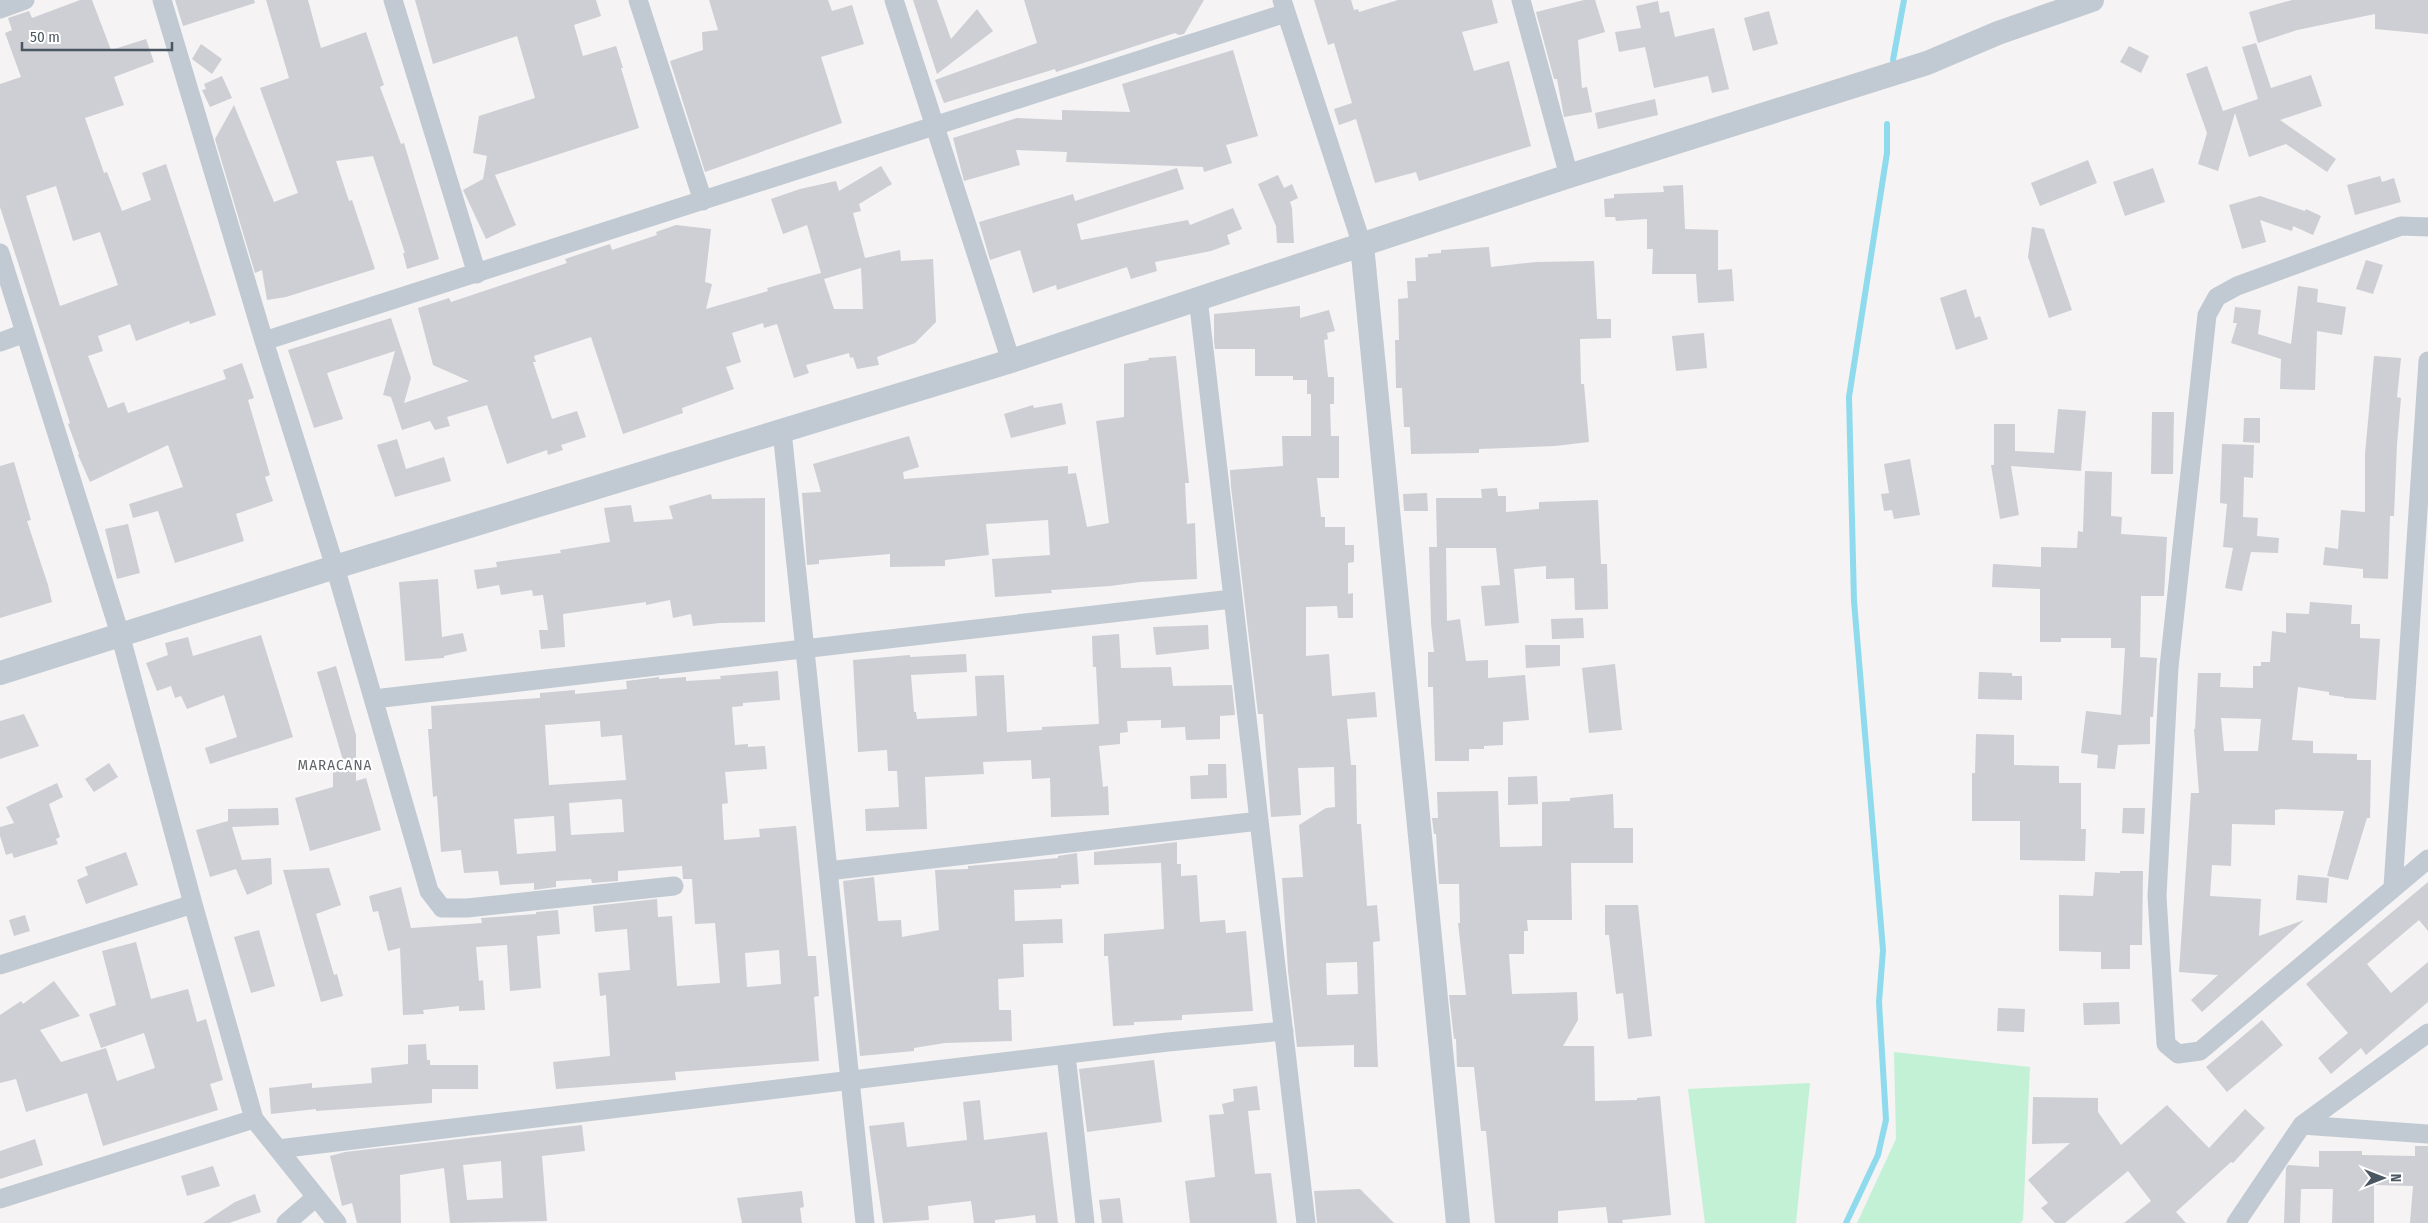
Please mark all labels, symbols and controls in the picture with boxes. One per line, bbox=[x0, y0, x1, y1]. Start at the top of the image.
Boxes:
scale bar bbox=[22, 20, 172, 52]
text: 50 m bbox=[30, 28, 60, 46]
district label: MARACANA bbox=[298, 756, 372, 774]
north arrow bbox=[2358, 1153, 2408, 1203]
text: N bbox=[2387, 1174, 2404, 1182]

